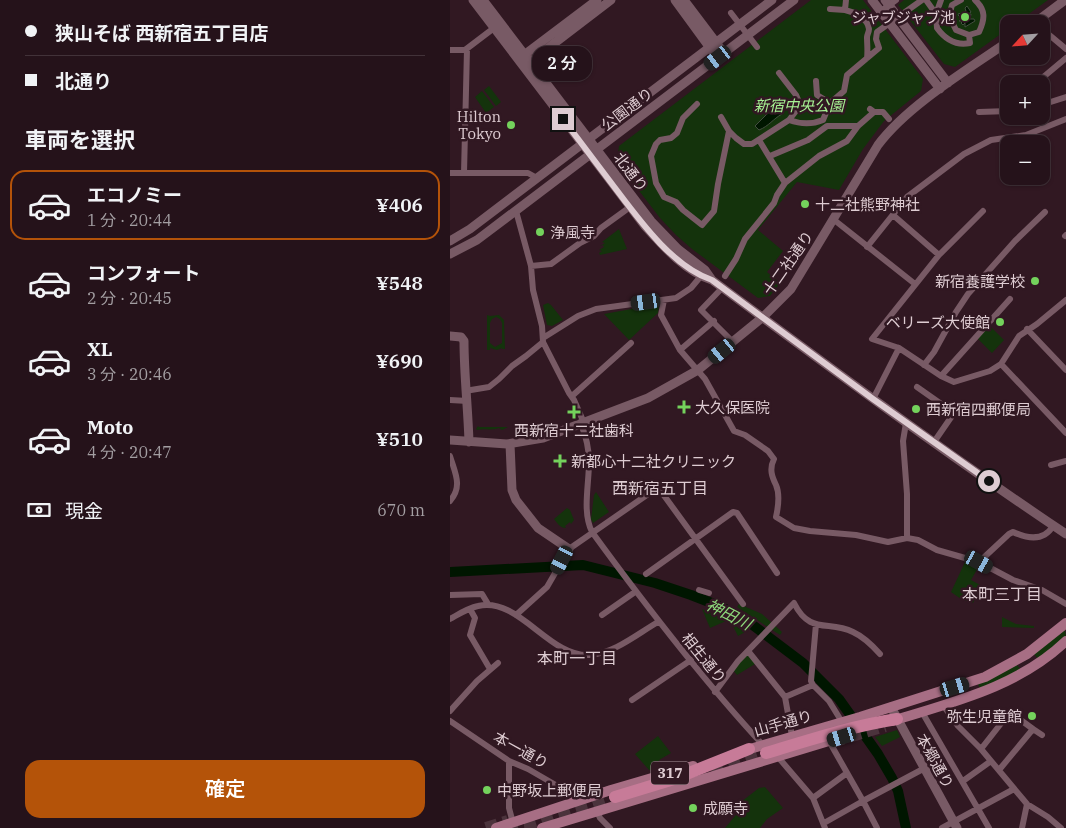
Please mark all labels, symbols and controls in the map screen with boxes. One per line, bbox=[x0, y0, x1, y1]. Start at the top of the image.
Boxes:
place label: ジャブジャブ池 bbox=[851, 8, 955, 27]
marker: ジャブジャブ池 bbox=[959, 11, 971, 23]
north arrow bbox=[1000, 15, 1050, 65]
map controls bbox=[1000, 15, 1050, 185]
text: 狭山そば 西新宿五丁目店 bbox=[55, 21, 268, 45]
car bbox=[701, 43, 734, 73]
callout: 2 分 bbox=[533, 46, 593, 82]
text: 2 分 bbox=[547, 53, 577, 73]
text: 北通り bbox=[55, 69, 112, 93]
button: + bbox=[1000, 75, 1050, 125]
street label: 公園通り bbox=[597, 83, 657, 135]
park label: 新宿中央公園 bbox=[754, 96, 846, 115]
place label: Hilton Tokyo bbox=[457, 107, 501, 143]
route end bbox=[552, 108, 574, 130]
marker: Hilton Tokyo bbox=[505, 119, 517, 131]
text: 車両を選択 bbox=[25, 125, 135, 154]
button: − bbox=[1000, 135, 1050, 185]
street label: 北通り bbox=[610, 148, 652, 196]
icon: car bbox=[27, 183, 72, 228]
text: エコノミー bbox=[87, 183, 182, 207]
text: ¥406 bbox=[376, 193, 423, 217]
place label: 十二社熊野神社 bbox=[815, 195, 920, 214]
marker: 十二社熊野神社 bbox=[799, 198, 811, 210]
text: 1 分 · 20:44 bbox=[87, 210, 172, 230]
place label: 浄風寺 bbox=[550, 223, 595, 242]
marker: 浄風寺 bbox=[534, 226, 546, 238]
street label: 十二社通り bbox=[759, 227, 817, 299]
icon: car bbox=[27, 261, 72, 306]
text: コンフォート bbox=[87, 261, 200, 285]
text: ¥548 bbox=[376, 271, 423, 295]
place label: 新宿養護学校 bbox=[935, 272, 1025, 291]
marker: 新宿養護学校 bbox=[1029, 275, 1041, 287]
text: 2 分 · 20:45 bbox=[87, 288, 172, 308]
car bbox=[630, 292, 661, 312]
place label: ベリーズ大使館 bbox=[886, 313, 990, 332]
marker: ベリーズ大使館 bbox=[994, 316, 1006, 328]
car bbox=[705, 336, 738, 366]
text: XL bbox=[87, 337, 113, 361]
icon: car bbox=[27, 339, 72, 384]
text: ¥690 bbox=[376, 349, 423, 373]
text: 3 分 · 20:46 bbox=[87, 364, 172, 384]
place label: 大久保医院 bbox=[695, 398, 770, 417]
marker: 大久保医院 bbox=[677, 400, 691, 414]
place label: 西新宿四郵便局 bbox=[926, 400, 1031, 419]
marker: 西新宿四郵便局 bbox=[910, 403, 922, 415]
marker: 西新宿十二社歯科 bbox=[567, 405, 581, 419]
text: Moto bbox=[87, 415, 133, 439]
icon: car bbox=[27, 417, 72, 462]
place label: 西新宿十二社歯科 bbox=[514, 421, 634, 440]
text: ¥510 bbox=[376, 427, 423, 451]
text: 4 分 · 20:47 bbox=[87, 442, 172, 462]
place label: 新都心十二社クリニック bbox=[571, 452, 736, 471]
marker: 新都心十二社クリニック bbox=[553, 454, 567, 468]
route start bbox=[978, 470, 1000, 492]
district label: 西新宿五丁目 bbox=[612, 478, 708, 498]
icon: cash bbox=[25, 496, 53, 524]
text: 現金 bbox=[65, 499, 103, 523]
text: 670 m bbox=[377, 500, 425, 520]
car bbox=[548, 543, 575, 577]
car bbox=[962, 548, 995, 576]
district label: 本町三丁目 bbox=[962, 584, 1042, 604]
water label: 神田川 bbox=[703, 594, 757, 635]
street label: 相生通り bbox=[678, 629, 730, 687]
district label: 本町一丁目 bbox=[537, 648, 617, 668]
car bbox=[938, 675, 971, 699]
street label: 山手通り bbox=[752, 706, 814, 740]
place label: 弥生児童館 bbox=[947, 707, 1022, 726]
marker: 弥生児童館 bbox=[1026, 710, 1038, 722]
car bbox=[825, 725, 858, 749]
street label: 本一通り bbox=[490, 727, 552, 773]
street label: 本郷通り bbox=[912, 730, 958, 792]
button: 確定 bbox=[25, 760, 425, 818]
road number: 317 bbox=[651, 761, 689, 784]
place label: 中野坂上郵便局 bbox=[497, 781, 602, 800]
marker: 中野坂上郵便局 bbox=[481, 784, 493, 796]
place label: 成願寺 bbox=[703, 799, 748, 818]
marker: 成願寺 bbox=[687, 802, 699, 814]

